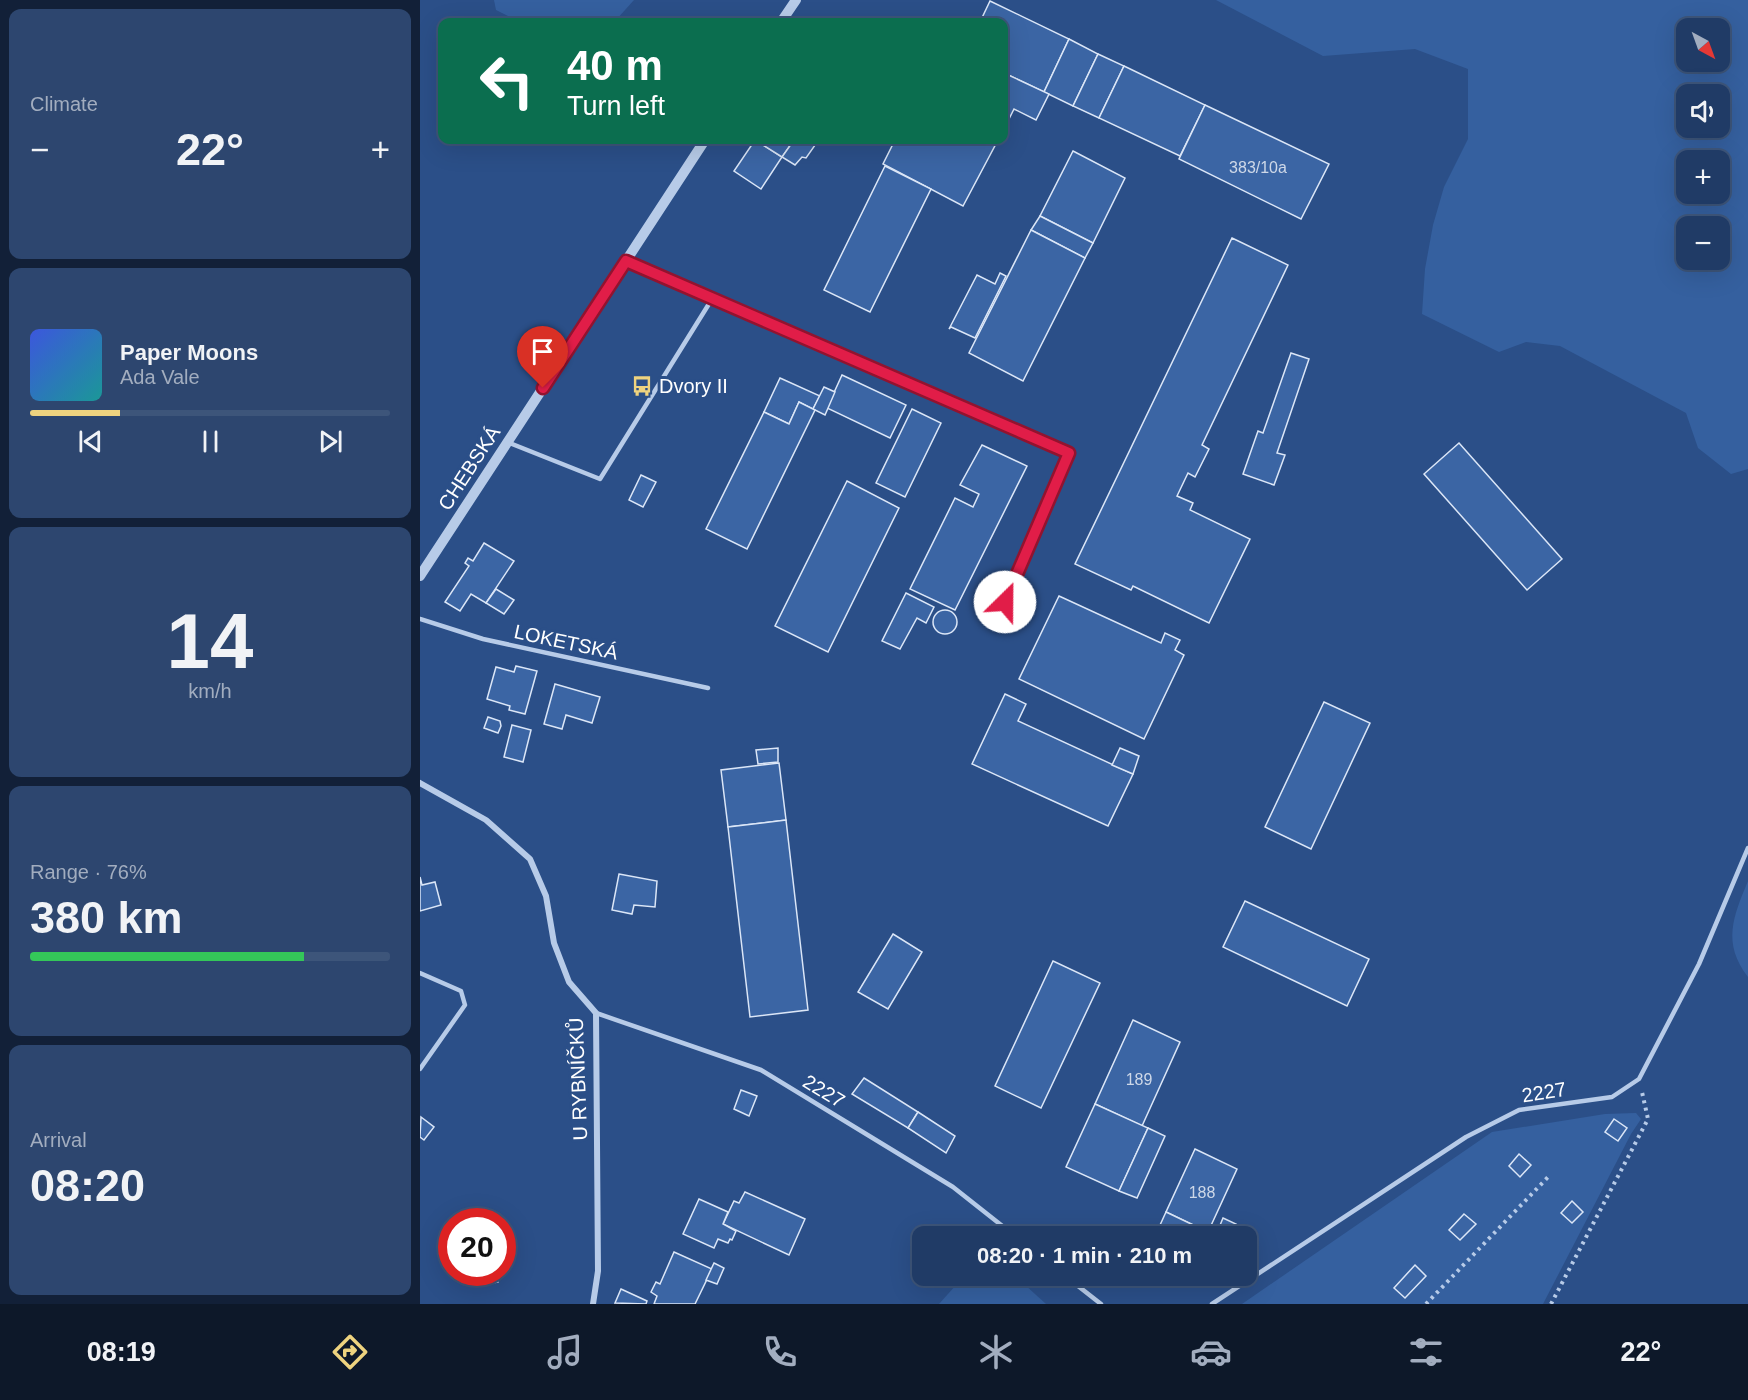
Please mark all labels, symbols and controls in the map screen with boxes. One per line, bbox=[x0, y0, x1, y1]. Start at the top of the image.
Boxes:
north arrow bbox=[1676, 18, 1730, 72]
map controls bbox=[1676, 18, 1730, 270]
icon: left bbox=[468, 42, 546, 120]
text: 40 m bbox=[567, 42, 663, 89]
button: sound bbox=[1676, 84, 1730, 138]
text: Turn left bbox=[567, 91, 665, 121]
text: Climate bbox=[30, 93, 98, 115]
text: 22° bbox=[176, 124, 244, 175]
text: − bbox=[30, 131, 49, 168]
text: + bbox=[371, 131, 390, 168]
button: + bbox=[1676, 150, 1730, 204]
house number: 383/10a bbox=[1229, 159, 1287, 176]
button: − bbox=[1676, 216, 1730, 270]
pin bbox=[517, 326, 568, 388]
icon: arrive bbox=[526, 335, 559, 368]
text: Paper Moons bbox=[120, 340, 258, 365]
text: Ada Vale bbox=[120, 366, 200, 388]
bus stop icon: Dvory II bbox=[630, 374, 654, 398]
place label: Dvory II bbox=[659, 375, 728, 397]
street label: CHEBSKÁ bbox=[434, 421, 505, 514]
icon: previous bbox=[74, 425, 107, 458]
icon: pause bbox=[194, 425, 227, 458]
icon: next bbox=[314, 425, 347, 458]
position arrow bbox=[973, 570, 1037, 634]
text: 14 bbox=[167, 597, 253, 685]
street label: LOKETSKÁ bbox=[512, 620, 621, 664]
text: km/h bbox=[188, 680, 232, 702]
text: Range · 76% bbox=[30, 861, 147, 883]
text: 380 km bbox=[30, 892, 183, 943]
street label: U RYBNÍČKŮ bbox=[564, 1017, 591, 1141]
street label: 2227 bbox=[799, 1070, 849, 1112]
house number: 189 bbox=[1126, 1071, 1152, 1088]
street label: 2227 bbox=[1520, 1078, 1568, 1106]
text: Arrival bbox=[30, 1129, 87, 1151]
text: 08:20 bbox=[30, 1160, 145, 1211]
house number: 188 bbox=[1189, 1184, 1215, 1201]
speed limit sign: 20 bbox=[438, 1208, 516, 1286]
text: 08:20 · 1 min · 210 m bbox=[977, 1243, 1192, 1268]
icon: directions bbox=[329, 1331, 371, 1373]
icon: music bbox=[544, 1331, 586, 1373]
icon: phone bbox=[759, 1331, 801, 1373]
icon: climate bbox=[975, 1331, 1017, 1373]
icon: car bbox=[1190, 1331, 1232, 1373]
icon: filters bbox=[1405, 1331, 1447, 1373]
text: 08:19 bbox=[87, 1337, 156, 1367]
text: 22° bbox=[1620, 1337, 1661, 1367]

